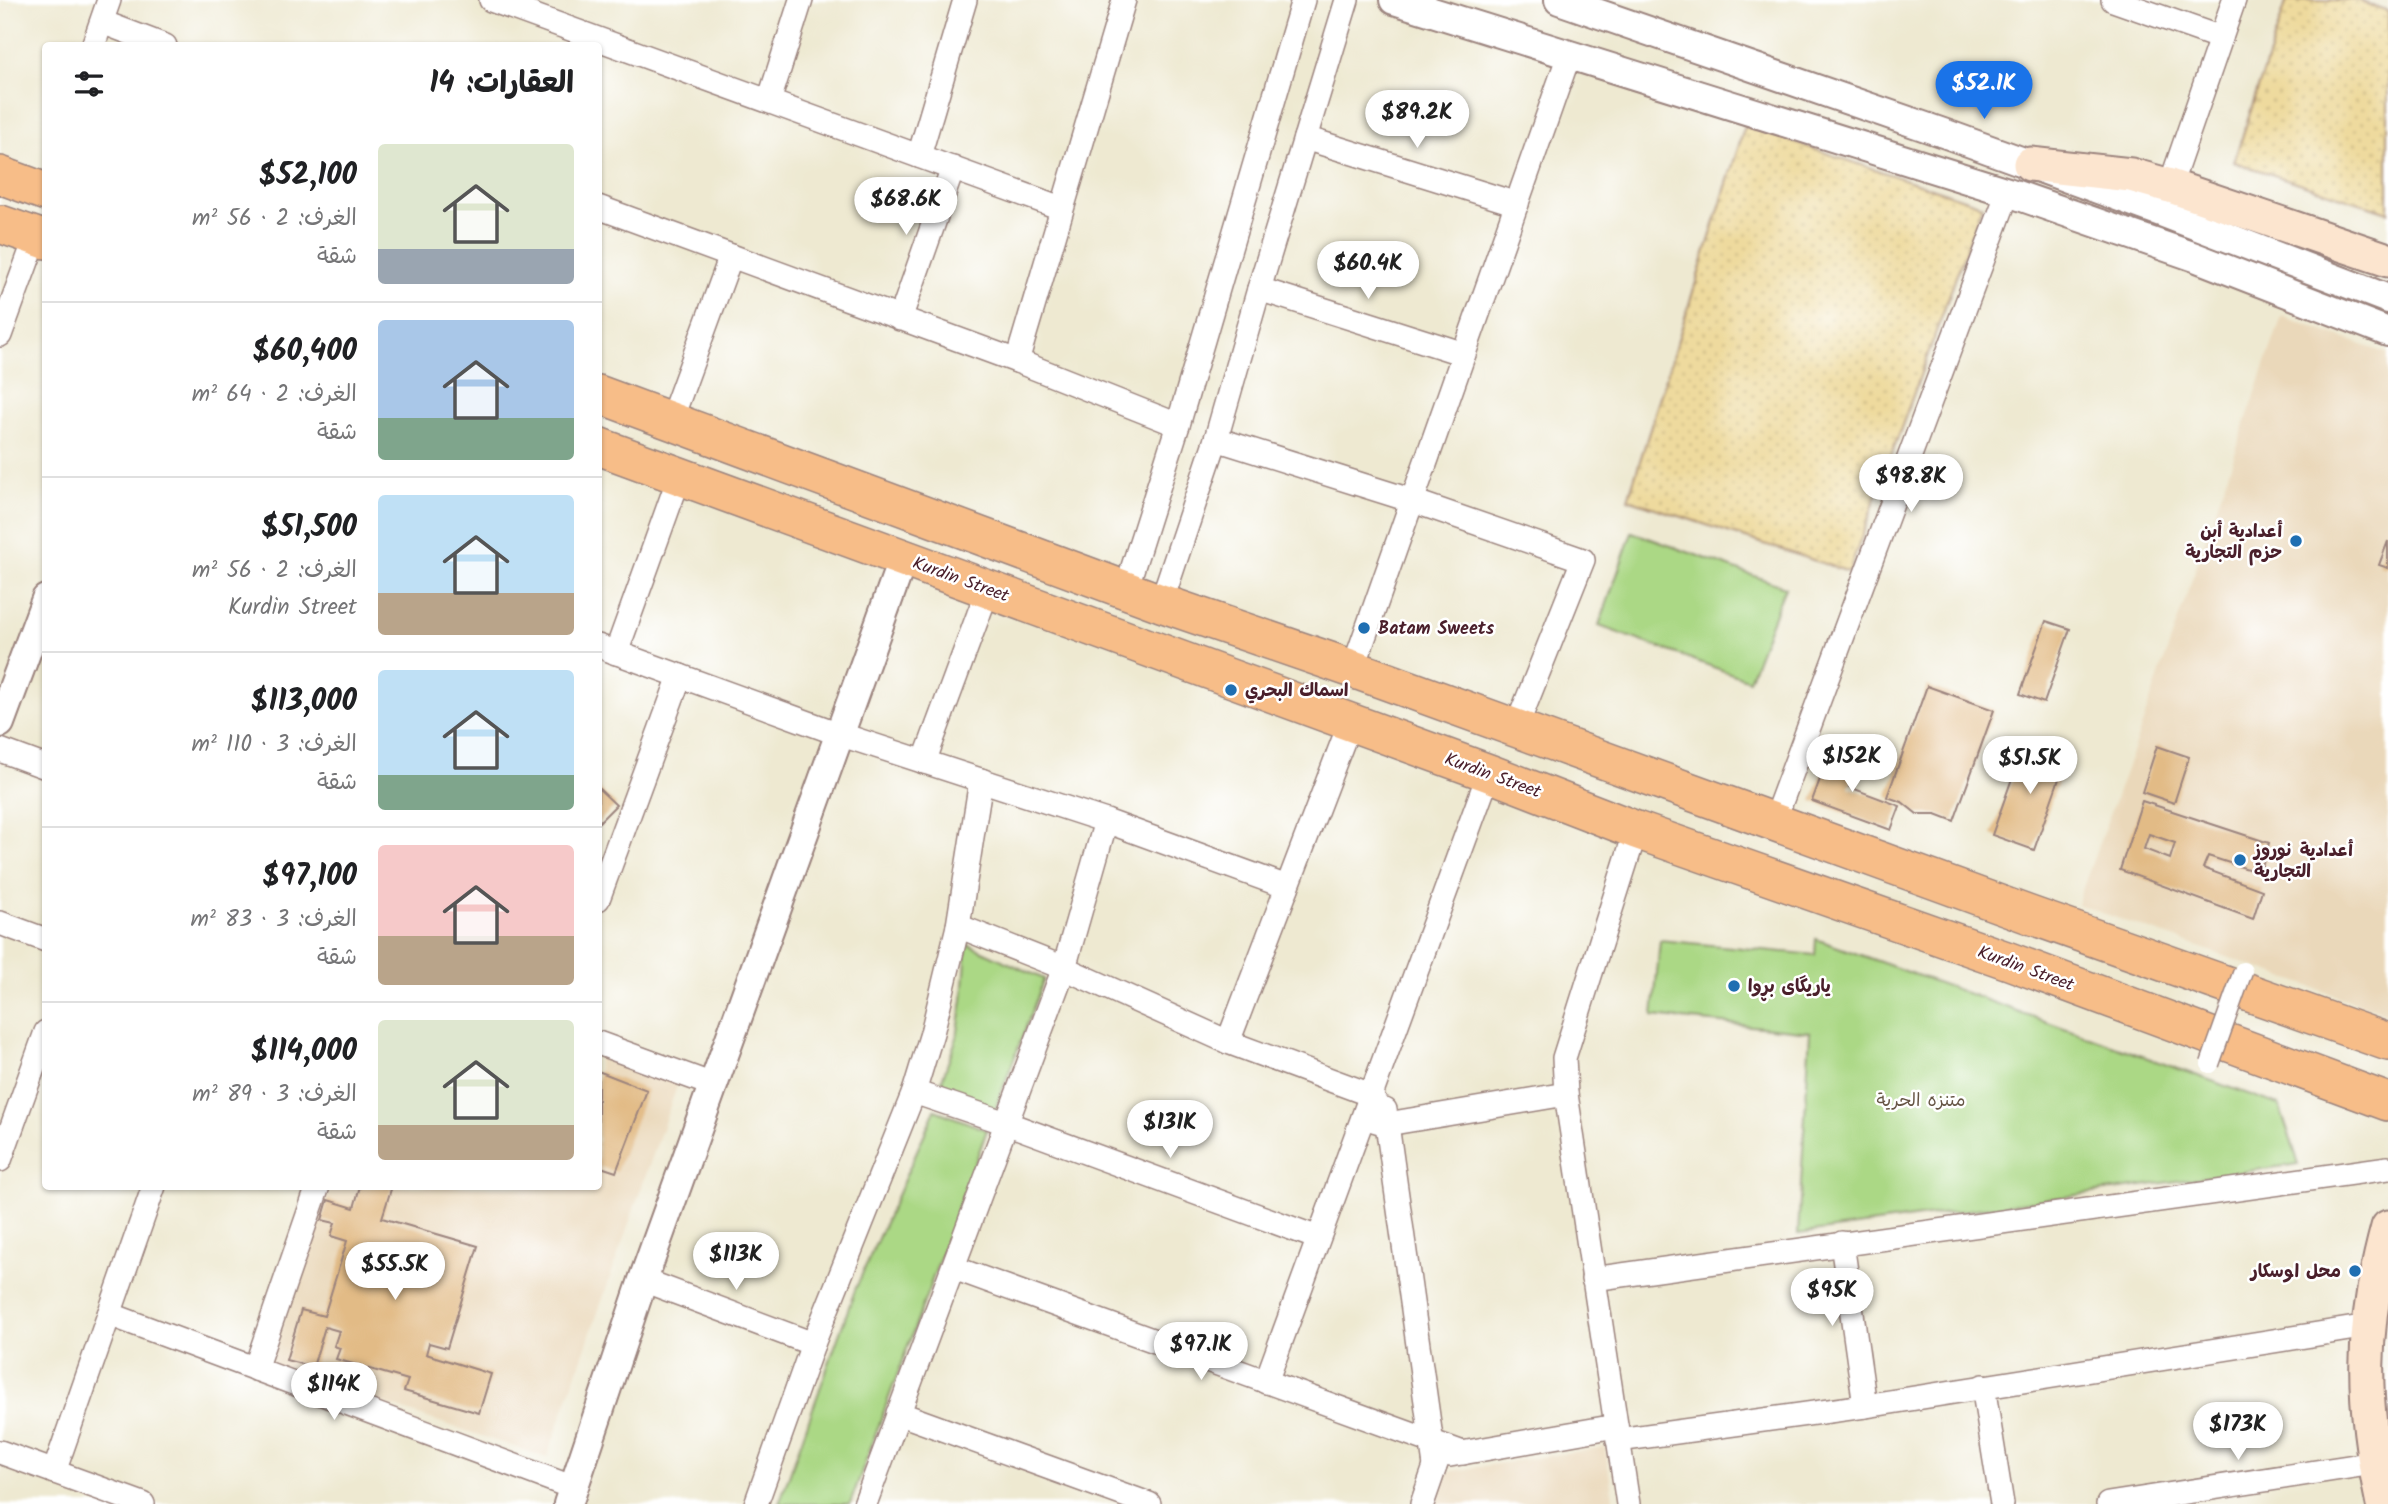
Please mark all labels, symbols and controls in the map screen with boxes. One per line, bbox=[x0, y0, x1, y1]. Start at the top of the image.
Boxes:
text: العقارات: 14 bbox=[429, 60, 574, 108]
pin: $52.1K bbox=[1927, 61, 2041, 121]
icon: filters bbox=[70, 65, 108, 103]
text: $52.1K bbox=[1952, 66, 2016, 102]
pin: $89.2K bbox=[1360, 90, 1474, 150]
text: $89.2K bbox=[1381, 95, 1453, 131]
text: $52,100 bbox=[259, 152, 357, 200]
icon: home bbox=[434, 172, 518, 256]
pin: $68.6K bbox=[849, 177, 963, 237]
text: $68.6K bbox=[870, 182, 942, 218]
text: الغرف: 2 · 56 m² bbox=[192, 201, 357, 237]
text: شقة bbox=[317, 239, 357, 275]
pin: $60.4K bbox=[1311, 242, 1425, 301]
text: $60.4K bbox=[1333, 246, 1403, 282]
text: $60,400 bbox=[253, 328, 357, 376]
icon: home bbox=[434, 348, 518, 432]
text: الغرف: 2 · 64 m² bbox=[192, 377, 357, 413]
text: شقة bbox=[317, 415, 357, 451]
pin: $98.8K bbox=[1854, 454, 1968, 514]
text: $98.8K bbox=[1875, 459, 1947, 495]
text: $51,500 bbox=[261, 504, 357, 552]
place label: أعدادية أبن حزم التجارية bbox=[2185, 518, 2282, 568]
icon: home bbox=[434, 523, 518, 607]
marker: أعدادية أبن حزم التجارية bbox=[2288, 533, 2304, 549]
street label: Kurdin Street bbox=[908, 550, 1014, 612]
text: الغرف: 2 · 56 m² bbox=[192, 553, 357, 589]
text: Kurdin Street bbox=[228, 590, 357, 626]
place label: Batam Sweets bbox=[1378, 615, 1495, 644]
marker: Batam Sweets bbox=[1356, 620, 1372, 636]
place label: اسماك البحري bbox=[1245, 677, 1348, 706]
text: $113,000 bbox=[251, 678, 357, 726]
marker: اسماك البحري bbox=[1223, 682, 1239, 698]
icon: home bbox=[434, 698, 518, 782]
text: الغرف: 3 · 110 m² bbox=[191, 727, 357, 763]
pin: $152K bbox=[1803, 734, 1901, 794]
pin: $51.5K bbox=[1973, 736, 2087, 796]
text: $152K bbox=[1822, 739, 1882, 775]
text: $51.5K bbox=[1998, 741, 2062, 777]
street label: Kurdin Street bbox=[1440, 746, 1546, 808]
text: شقة bbox=[317, 765, 357, 801]
place label: أعدادية نوروز التجارية bbox=[2252, 837, 2353, 887]
marker: أعدادية نوروز التجارية bbox=[2232, 852, 2248, 868]
text: $97,100 bbox=[262, 853, 357, 901]
icon: home bbox=[434, 873, 518, 957]
text: الغرف: 3 · 83 m² bbox=[190, 902, 357, 938]
street label: Kurdin Street bbox=[1973, 939, 2079, 1001]
text: شقة bbox=[317, 940, 357, 976]
place label: یاریگای بڕوا bbox=[1748, 973, 1831, 1002]
marker: یاریگای بڕوا bbox=[1726, 978, 1742, 994]
text: $114,000 bbox=[251, 1028, 357, 1076]
icon: home bbox=[434, 1048, 518, 1132]
text: الغرف: 3 · 89 m² bbox=[192, 1077, 357, 1113]
park label: متنزه الحرية bbox=[1877, 1087, 1966, 1116]
pin: $131K bbox=[1121, 1100, 1219, 1160]
text: $131K bbox=[1143, 1105, 1197, 1141]
text: شقة bbox=[317, 1115, 357, 1151]
pin: $113K bbox=[687, 1232, 785, 1292]
text: $113K bbox=[709, 1237, 763, 1273]
pin: $55.5K bbox=[338, 1242, 452, 1302]
text: $55.5K bbox=[361, 1247, 429, 1283]
place label: محل اوسكار bbox=[2249, 1258, 2341, 1287]
marker: محل اوسكار bbox=[2347, 1263, 2363, 1279]
pin: $95K bbox=[1791, 1268, 1873, 1328]
text: $95K bbox=[1807, 1273, 1857, 1309]
pin: $97.1K bbox=[1144, 1322, 1258, 1382]
text: $97.1K bbox=[1170, 1327, 1232, 1363]
pin: $114K bbox=[285, 1362, 383, 1422]
text: $114K bbox=[307, 1367, 361, 1403]
pin: $173K bbox=[2189, 1402, 2287, 1462]
text: $173K bbox=[2209, 1407, 2267, 1443]

